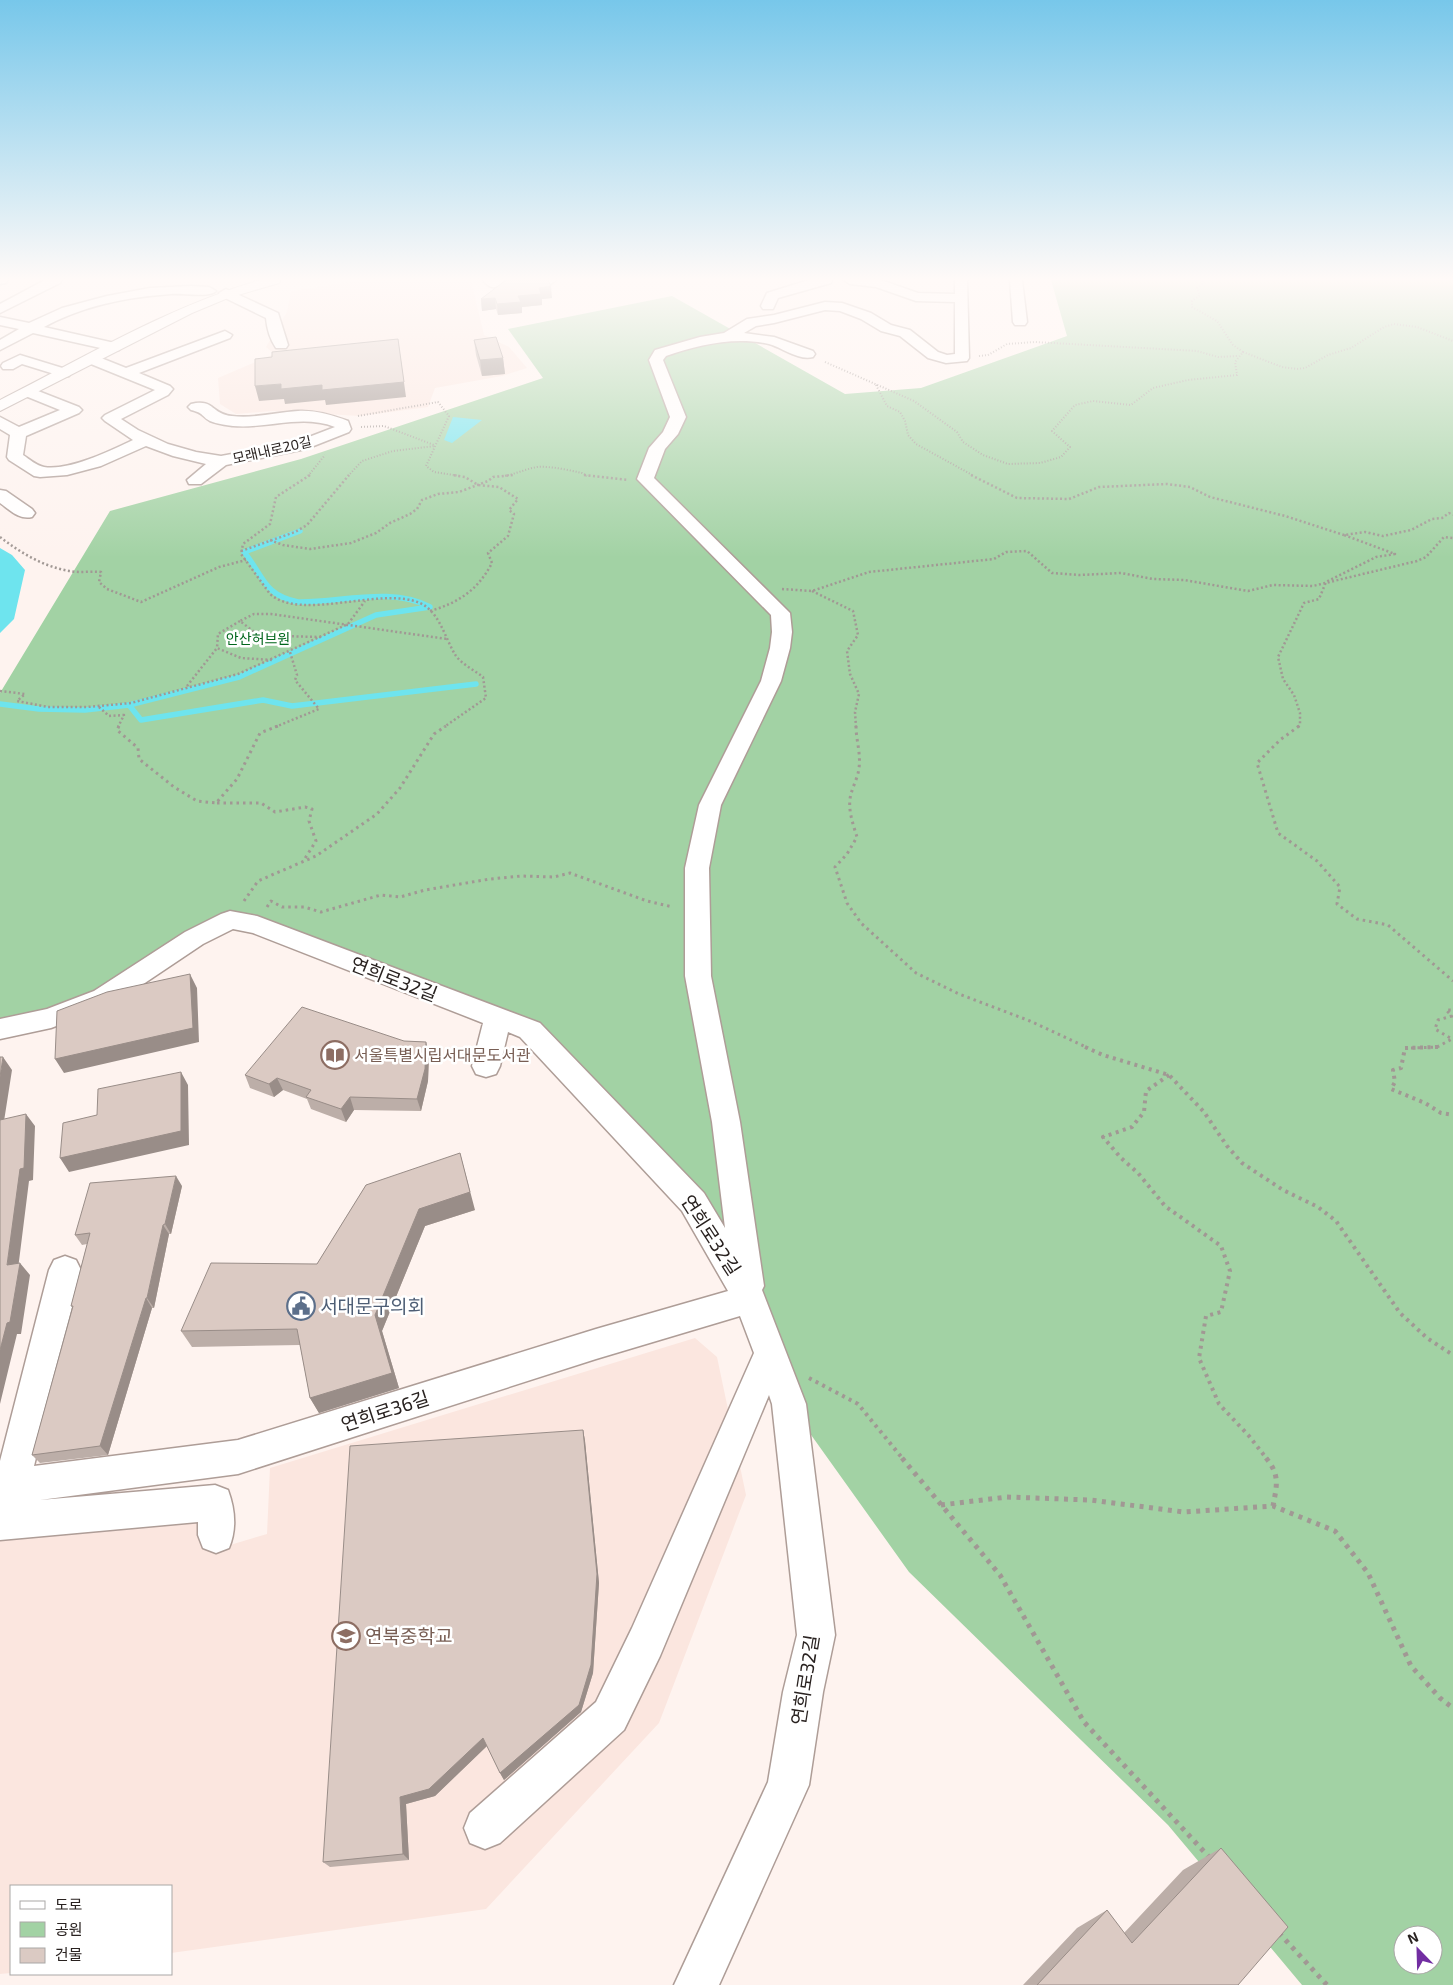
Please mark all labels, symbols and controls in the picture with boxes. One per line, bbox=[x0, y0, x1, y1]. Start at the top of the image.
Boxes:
street label: 모래내로20길 bbox=[231, 432, 313, 467]
park label: 안산허브원 bbox=[226, 630, 290, 647]
street label: 연희로32길 bbox=[347, 951, 441, 1006]
library icon: 서울특별시립서대문도서관 bbox=[320, 1040, 350, 1070]
place label: 서울특별시립서대문도서관 bbox=[354, 1045, 531, 1064]
street label: 연희로32길 bbox=[677, 1190, 746, 1279]
public building icon: 서대문구의회 bbox=[286, 1291, 316, 1321]
place label: 서대문구의회 bbox=[320, 1294, 425, 1317]
street label: 연희로36길 bbox=[338, 1385, 432, 1436]
school or university icon: 연북중학교 bbox=[331, 1621, 361, 1651]
place label: 연북중학교 bbox=[365, 1624, 452, 1647]
street label: 연희로32길 bbox=[786, 1633, 823, 1727]
legend bbox=[10, 1885, 172, 1975]
text: 도로 bbox=[55, 1895, 83, 1913]
text: 공원 bbox=[55, 1920, 83, 1938]
north arrow bbox=[1393, 1925, 1443, 1975]
text: N bbox=[1405, 1928, 1421, 1947]
text: 건물 bbox=[55, 1945, 83, 1963]

